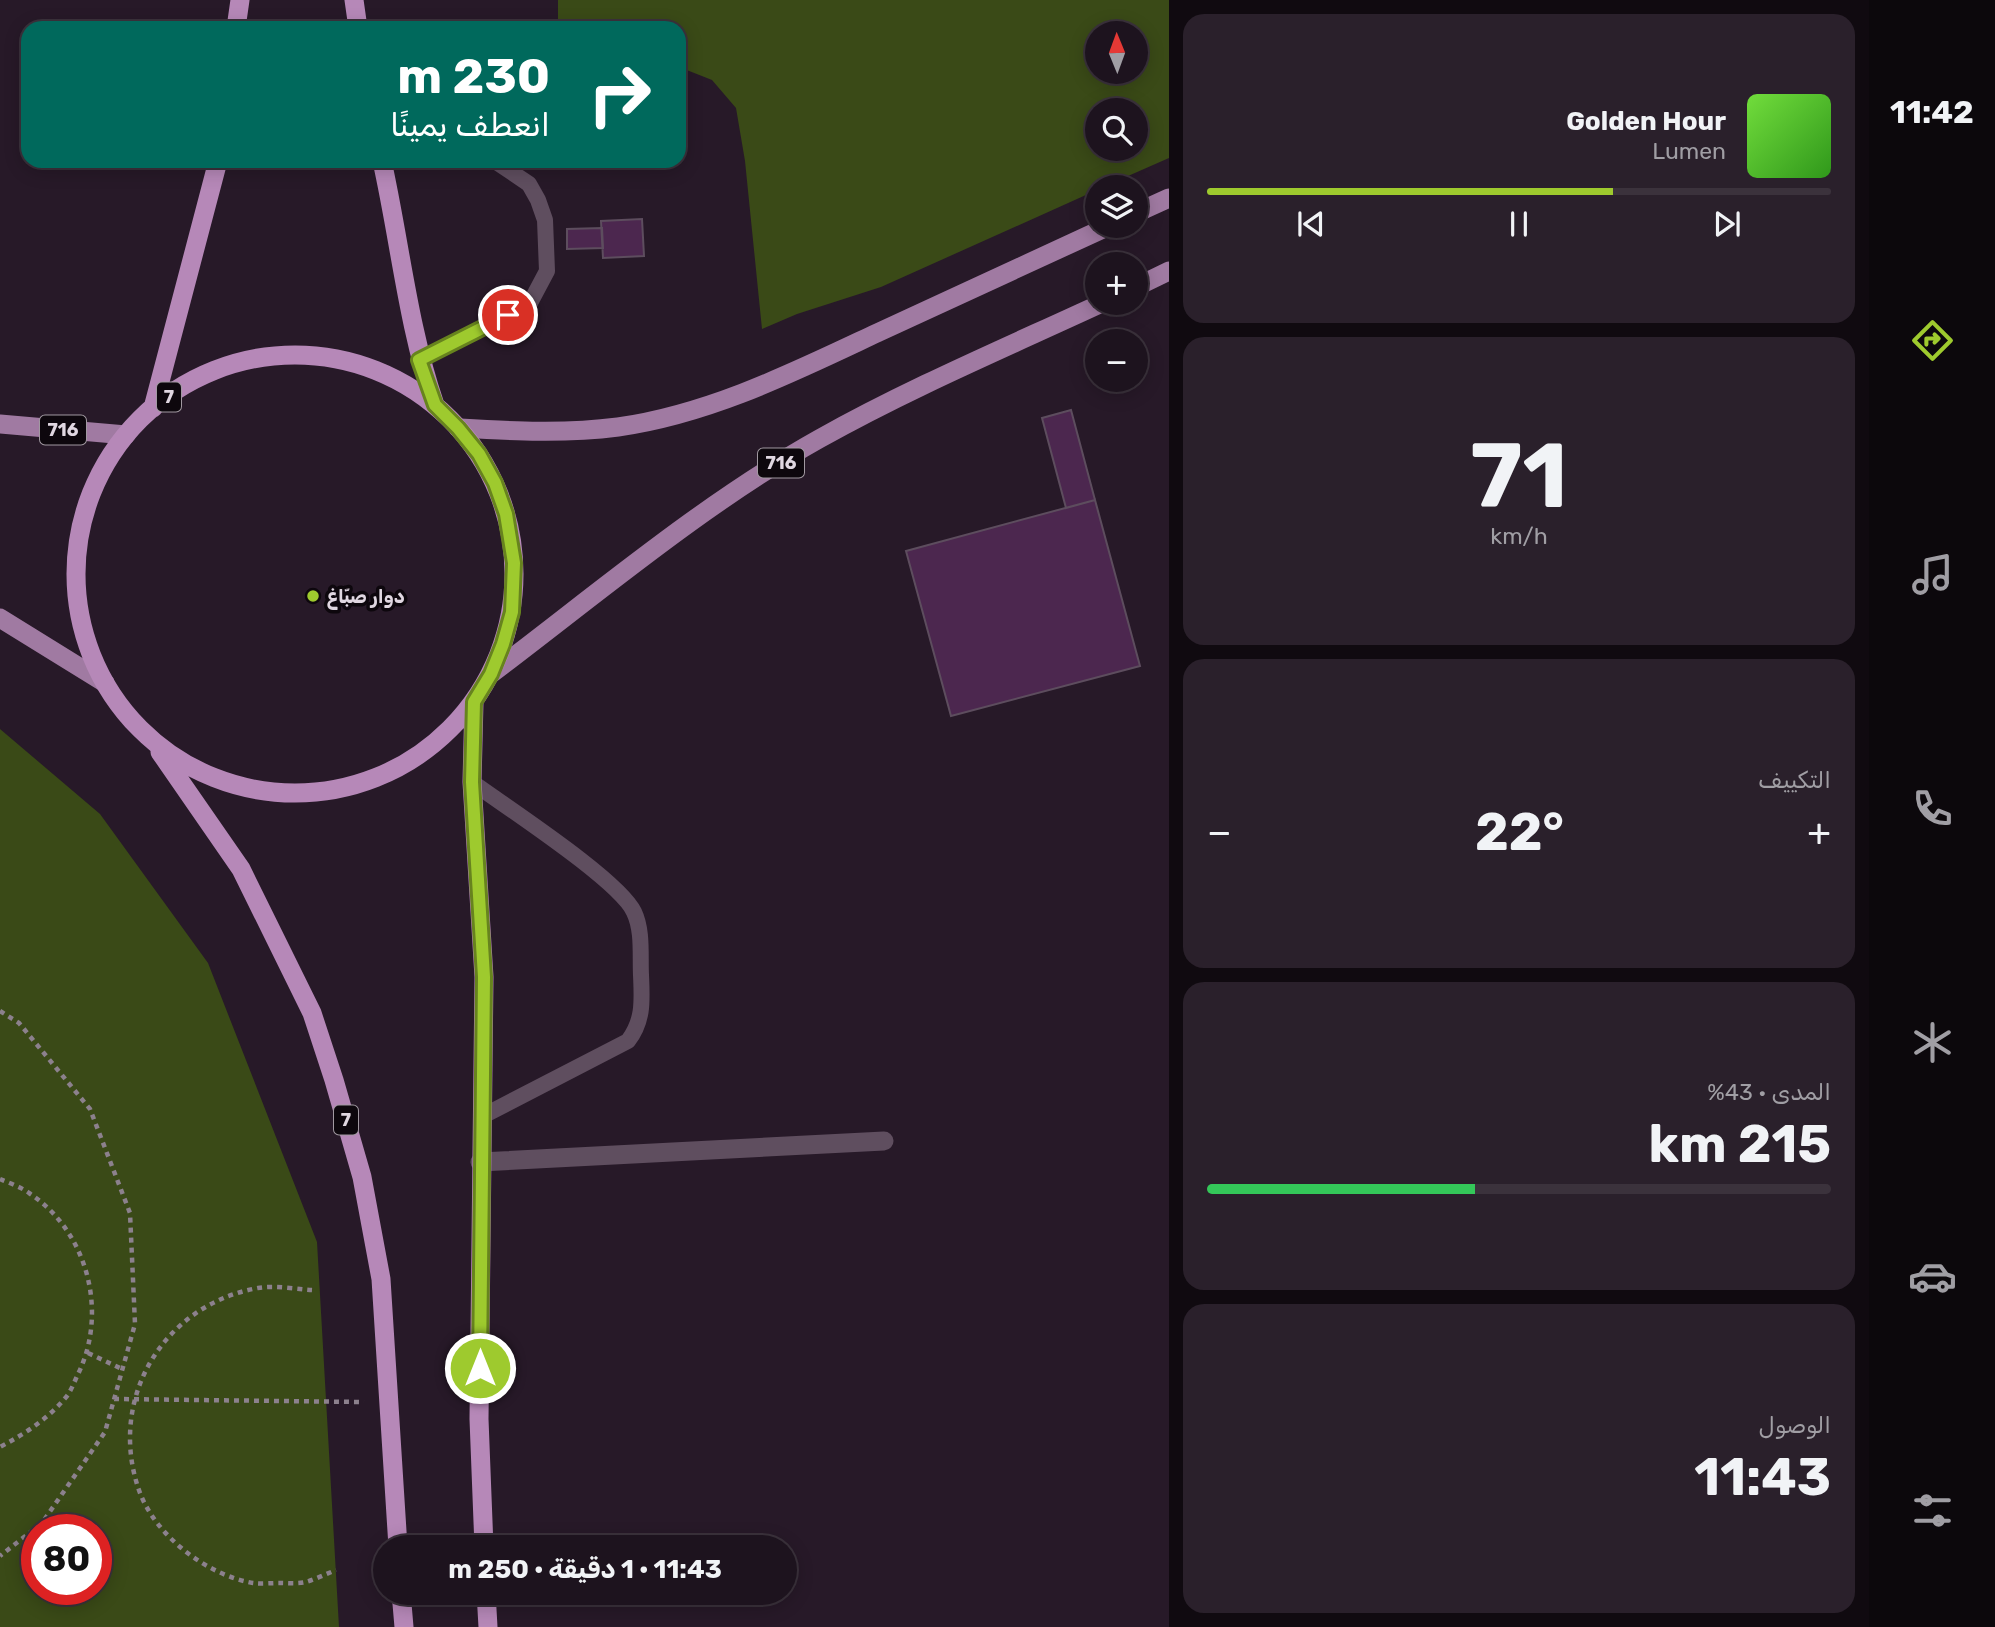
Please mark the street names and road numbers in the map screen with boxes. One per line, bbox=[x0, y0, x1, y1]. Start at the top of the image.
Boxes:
road number: 7 bbox=[157, 382, 181, 412]
road number: 716 bbox=[40, 416, 86, 444]
road number: 716 bbox=[758, 448, 804, 477]
road number: 7 bbox=[334, 1106, 358, 1134]

